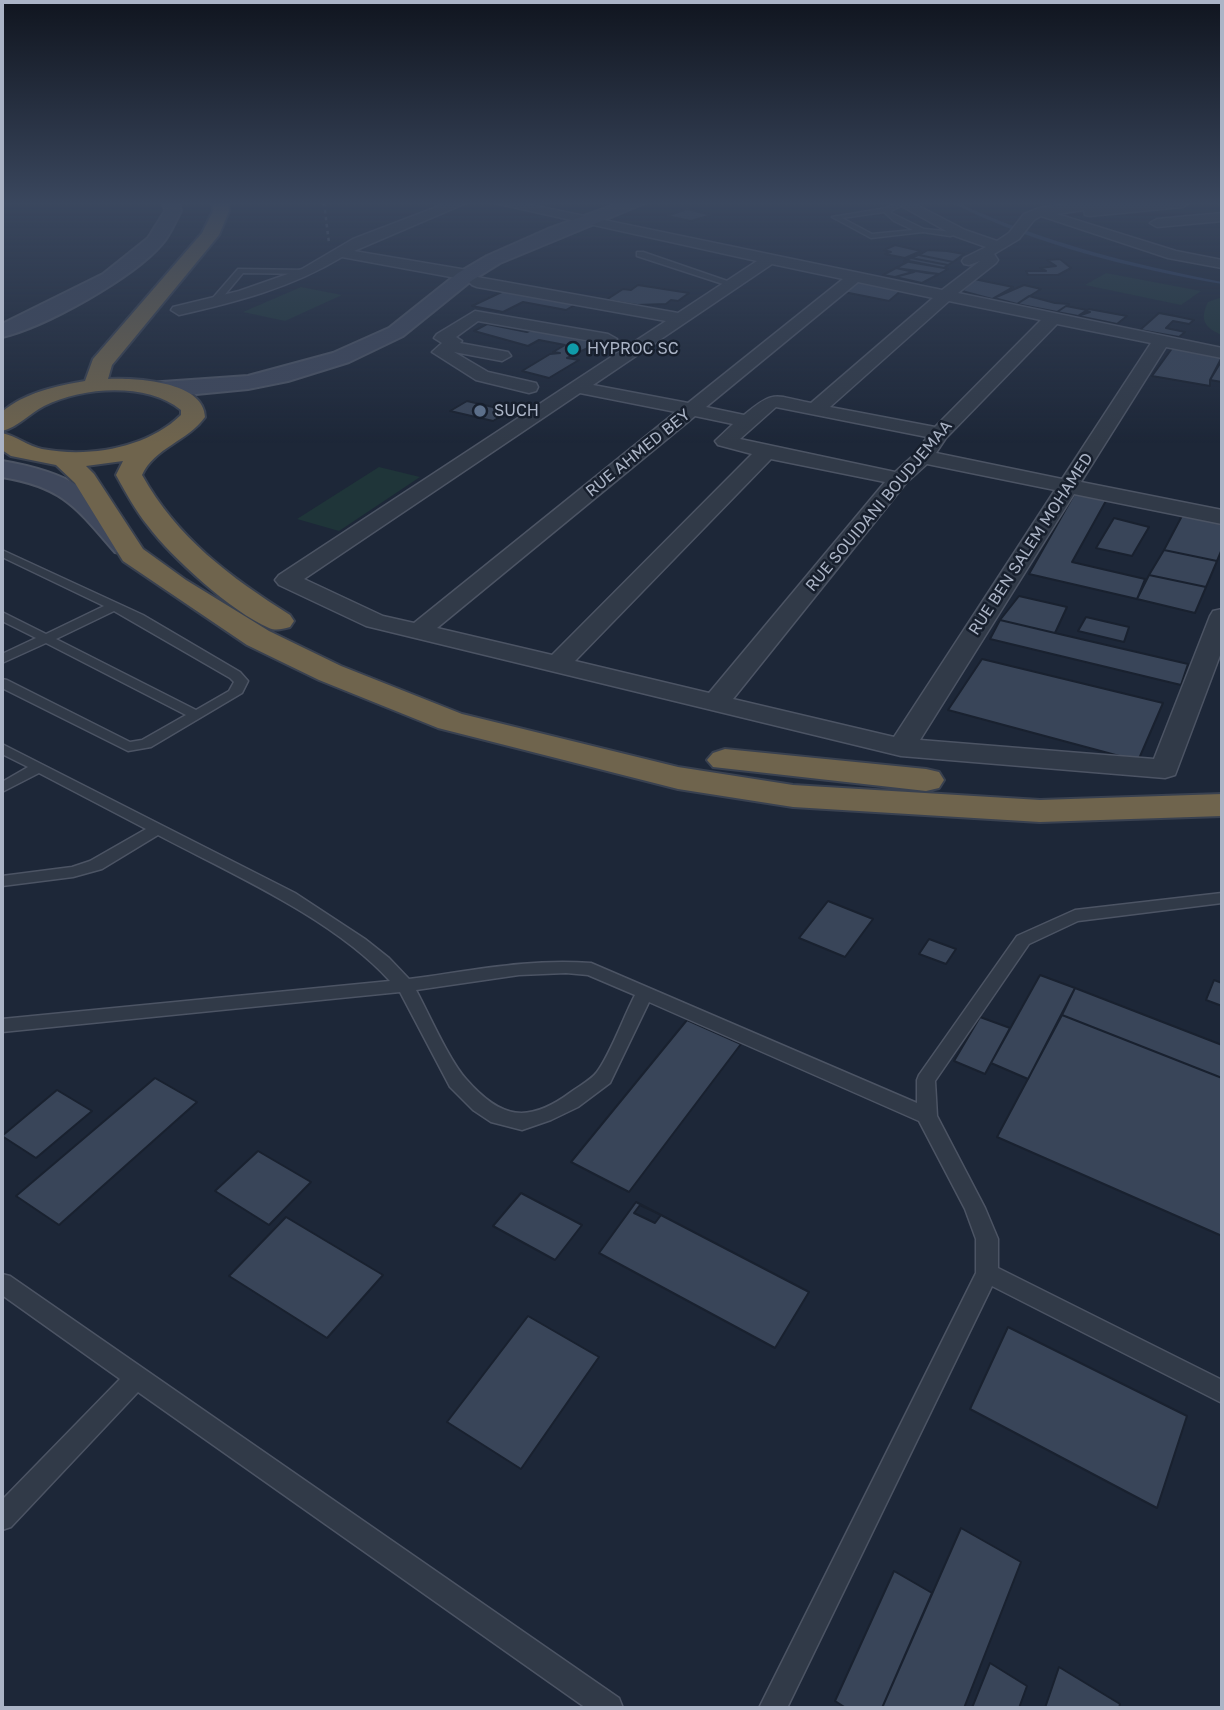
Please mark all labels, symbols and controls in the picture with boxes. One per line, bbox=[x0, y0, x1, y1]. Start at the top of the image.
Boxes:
place label: HYPROC SC bbox=[587, 339, 679, 359]
marker: HYPROC SC bbox=[565, 341, 581, 357]
place label: SUCH bbox=[494, 401, 539, 421]
marker: SUCH bbox=[472, 403, 488, 419]
street label: RUE AHMED BEY bbox=[582, 405, 694, 501]
street label: RUE SOUIDANI BOUDJEMAA bbox=[802, 417, 956, 595]
street label: RUE BEN SALEM MOHAMED bbox=[965, 449, 1097, 639]

